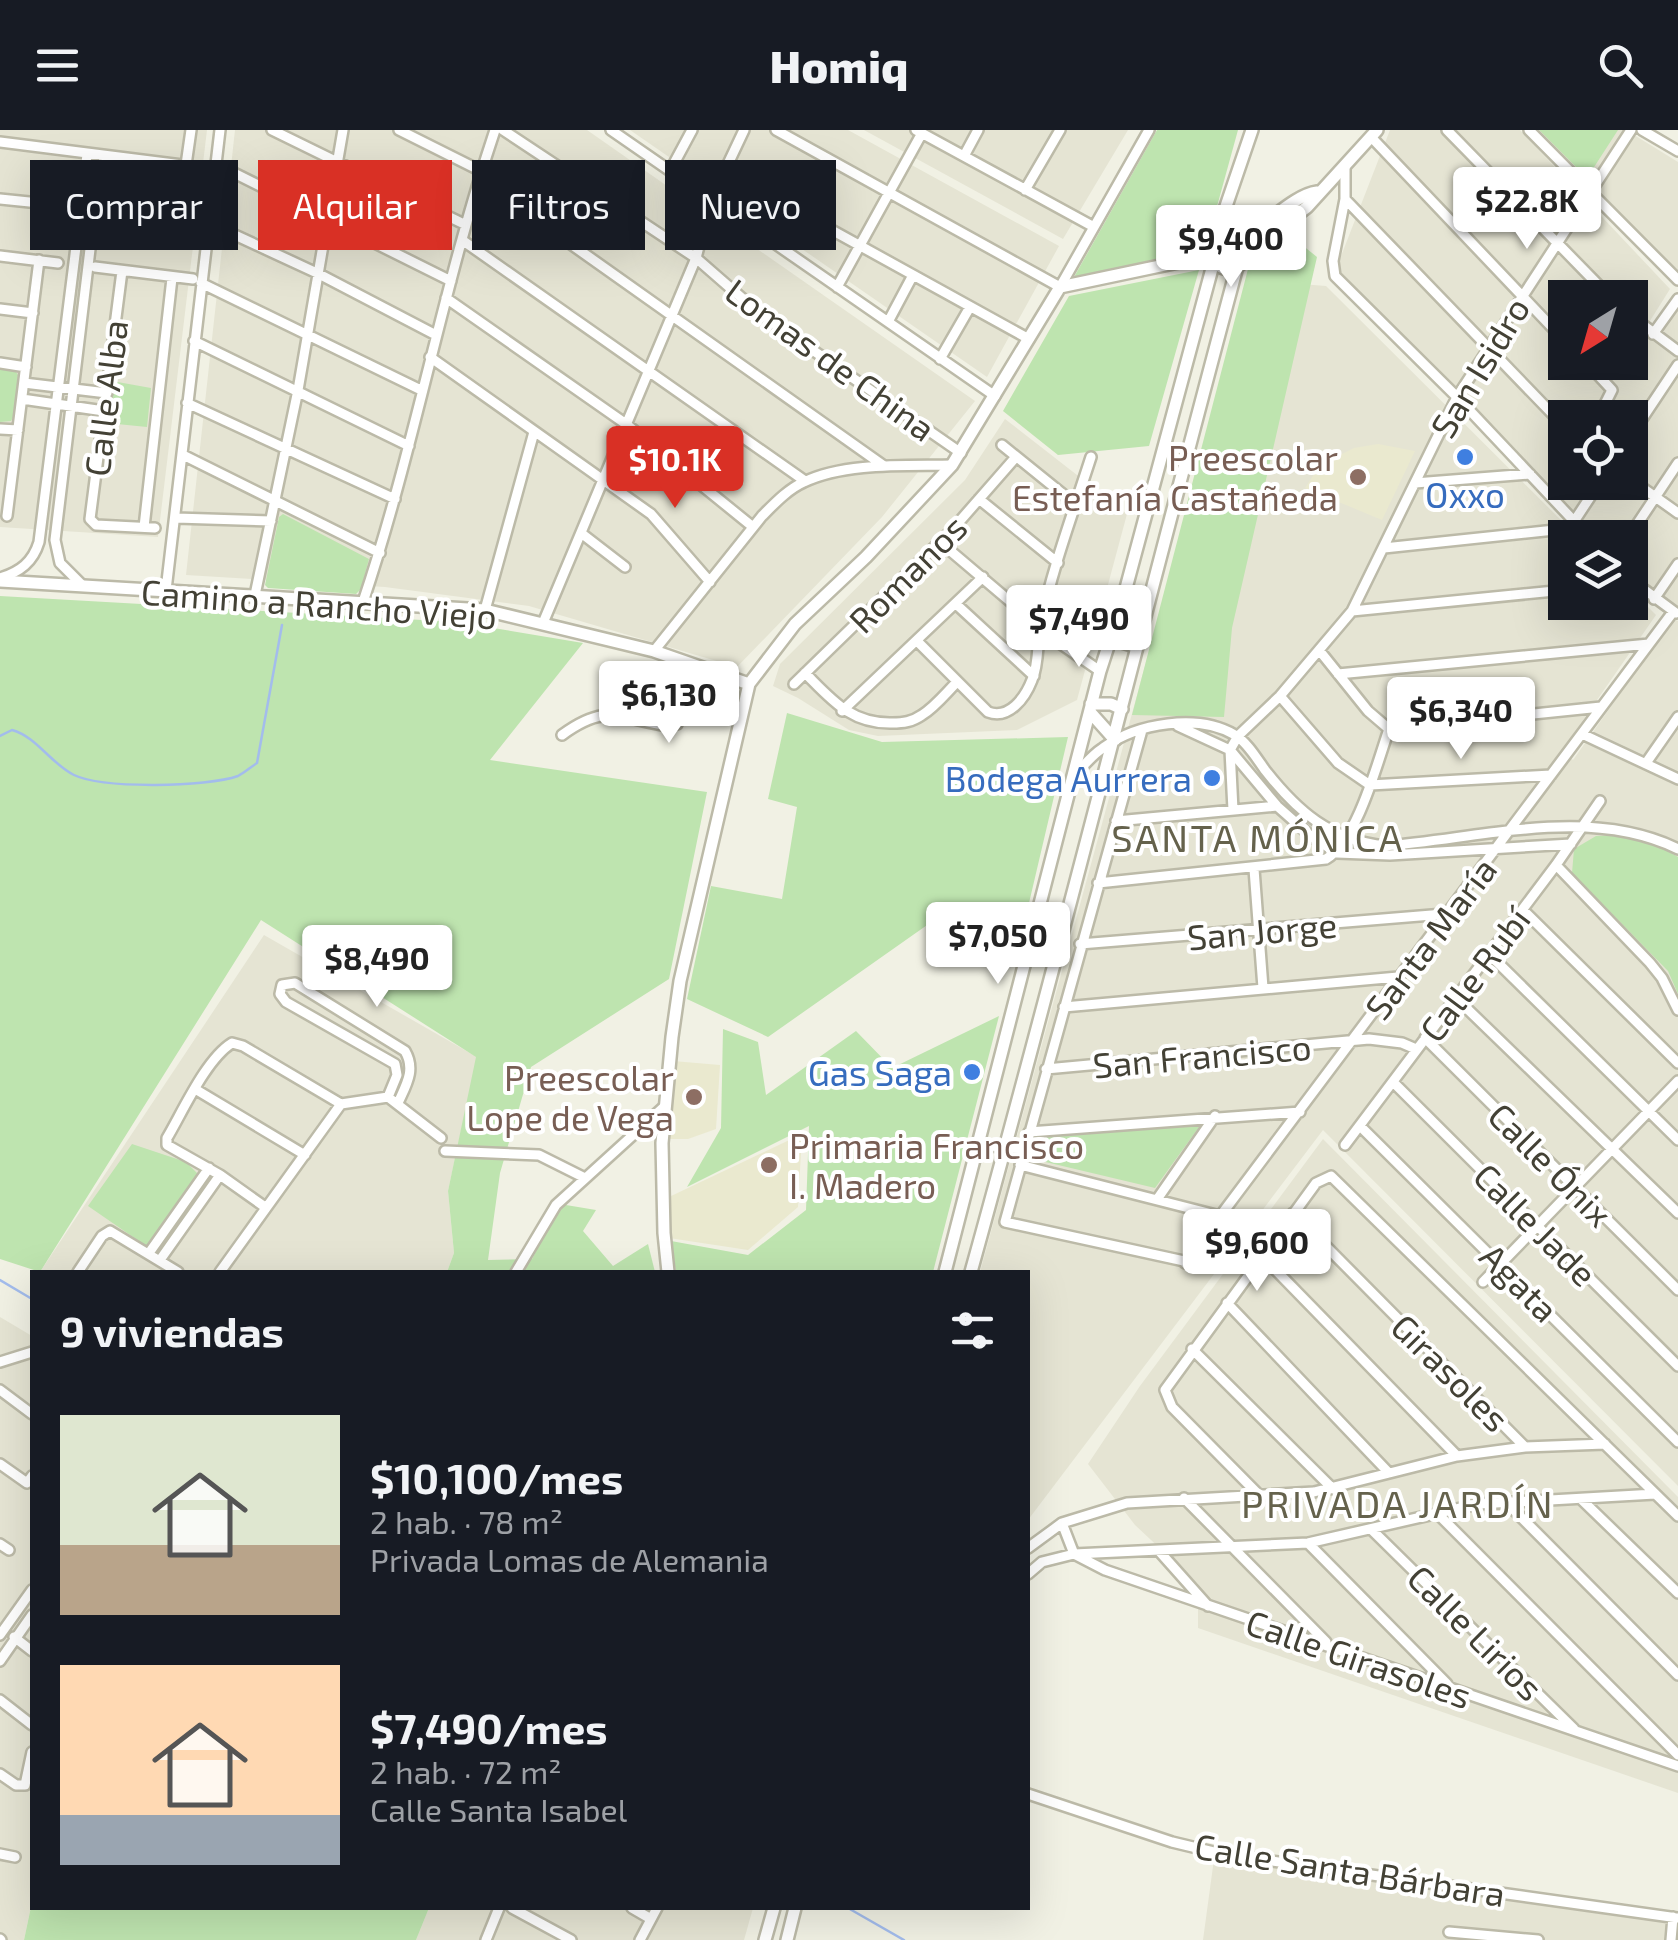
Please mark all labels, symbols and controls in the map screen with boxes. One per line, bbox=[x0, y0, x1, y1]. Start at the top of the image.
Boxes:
icon: menu bbox=[30, 38, 85, 93]
text: Homiq bbox=[770, 38, 908, 92]
icon: search bbox=[1593, 38, 1648, 93]
chip: Comprar bbox=[30, 160, 238, 250]
chip: Alquilar bbox=[258, 160, 452, 250]
chip: Filtros bbox=[472, 160, 645, 250]
chip: Nuevo bbox=[665, 160, 836, 250]
pin: $22.8K bbox=[1446, 167, 1608, 252]
text: $22.8K bbox=[1475, 180, 1579, 218]
pin: $9,400 bbox=[1150, 205, 1312, 290]
text: $9,400 bbox=[1178, 218, 1284, 256]
street label: Lomas de China bbox=[718, 269, 944, 449]
north arrow bbox=[1548, 280, 1648, 380]
map controls bbox=[1548, 280, 1648, 620]
street label: San Isidro bbox=[1421, 289, 1537, 445]
street label: Calle Alba bbox=[75, 318, 135, 478]
button: locate bbox=[1548, 400, 1648, 500]
pin: $10.1K bbox=[594, 426, 756, 511]
place label: Preescolar Estefanía Castañeda bbox=[1012, 436, 1338, 518]
text: $10.1K bbox=[628, 439, 722, 477]
marker: Oxxo bbox=[1454, 446, 1476, 468]
marker: Preescolar Estefanía Castañeda bbox=[1347, 466, 1369, 488]
place label: Oxxo bbox=[1425, 473, 1505, 515]
street label: Romanos bbox=[839, 505, 975, 641]
button: layers bbox=[1548, 520, 1648, 620]
street label: Camino a Rancho Viejo bbox=[140, 570, 498, 636]
pin: $7,490 bbox=[998, 585, 1160, 670]
text: $7,490 bbox=[1028, 598, 1130, 636]
pin: $6,130 bbox=[588, 661, 750, 746]
text: $6,130 bbox=[621, 674, 717, 712]
pin: $6,340 bbox=[1380, 677, 1542, 762]
text: $6,340 bbox=[1409, 690, 1513, 728]
place label: Bodega Aurrera bbox=[945, 757, 1192, 799]
marker: Bodega Aurrera bbox=[1201, 767, 1223, 789]
district label: SANTA MÓNICA bbox=[1111, 814, 1405, 860]
street label: Santa María bbox=[1356, 849, 1504, 1027]
street label: Calle Rubí bbox=[1410, 898, 1539, 1049]
pin: $7,050 bbox=[917, 902, 1079, 987]
street label: San Jorge bbox=[1185, 903, 1339, 957]
text: $7,050 bbox=[948, 915, 1048, 953]
pin: $8,490 bbox=[296, 925, 458, 1010]
text: $8,490 bbox=[324, 938, 430, 976]
street label: San Francisco bbox=[1091, 1025, 1313, 1085]
place label: Gas Saga bbox=[808, 1051, 952, 1093]
place label: Preescolar Lope de Vega bbox=[466, 1056, 674, 1138]
marker: Gas Saga bbox=[961, 1061, 983, 1083]
marker: Preescolar Lope de Vega bbox=[683, 1086, 705, 1108]
street label: Calle Ónix bbox=[1480, 1093, 1622, 1235]
place label: Primaria Francisco I. Madero bbox=[789, 1124, 1084, 1206]
marker: Primaria Francisco I. Madero bbox=[758, 1154, 780, 1176]
street label: Calle Jade bbox=[1466, 1154, 1606, 1294]
pin: $9,600 bbox=[1176, 1209, 1338, 1294]
text: $9,600 bbox=[1205, 1222, 1309, 1260]
street label: Agata bbox=[1472, 1234, 1568, 1330]
icon: filters bbox=[945, 1303, 1000, 1358]
text: 9 viviendas bbox=[60, 1305, 284, 1355]
street label: Girasoles bbox=[1384, 1305, 1518, 1439]
text: $10,100/mes bbox=[370, 1452, 623, 1502]
icon: home bbox=[140, 1455, 260, 1575]
district label: PRIVADA JARDÍN bbox=[1241, 1480, 1555, 1526]
text: 2 hab. · 78 m² bbox=[370, 1502, 563, 1540]
text: Privada Lomas de Alemania bbox=[370, 1540, 769, 1578]
street label: Calle Lirios bbox=[1400, 1556, 1552, 1708]
street label: Calle Girasoles bbox=[1241, 1600, 1477, 1716]
text: $7,490/mes bbox=[370, 1702, 608, 1752]
icon: home bbox=[140, 1705, 260, 1825]
text: 2 hab. · 72 m² bbox=[370, 1752, 561, 1790]
text: Calle Santa Isabel bbox=[370, 1790, 627, 1828]
street label: Calle Santa Bárbara bbox=[1192, 1824, 1508, 1914]

